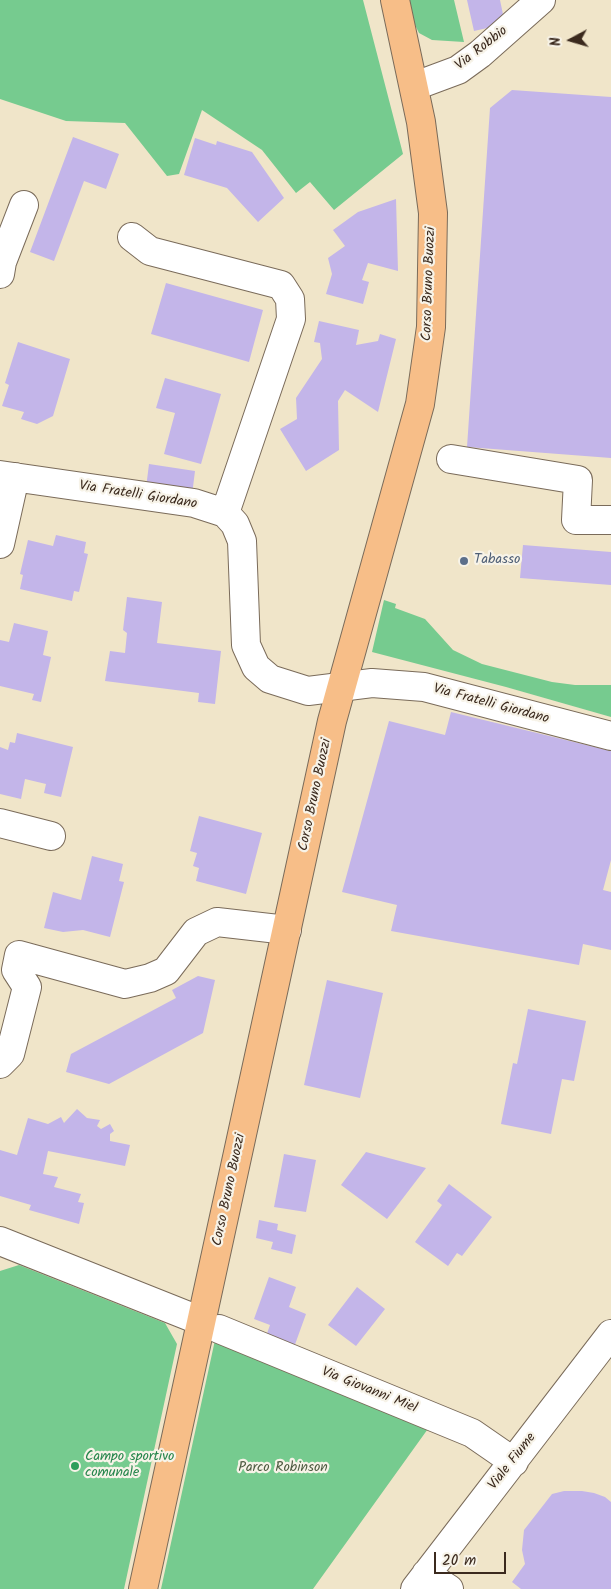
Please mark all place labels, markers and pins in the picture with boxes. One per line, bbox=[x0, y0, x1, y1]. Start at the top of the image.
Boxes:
place label: Tabasso bbox=[474, 553, 520, 569]
marker: Tabasso bbox=[458, 555, 470, 567]
place label: Campo sportivo comunale bbox=[85, 1450, 174, 1482]
marker: Campo sportivo comunale bbox=[69, 1460, 81, 1472]

